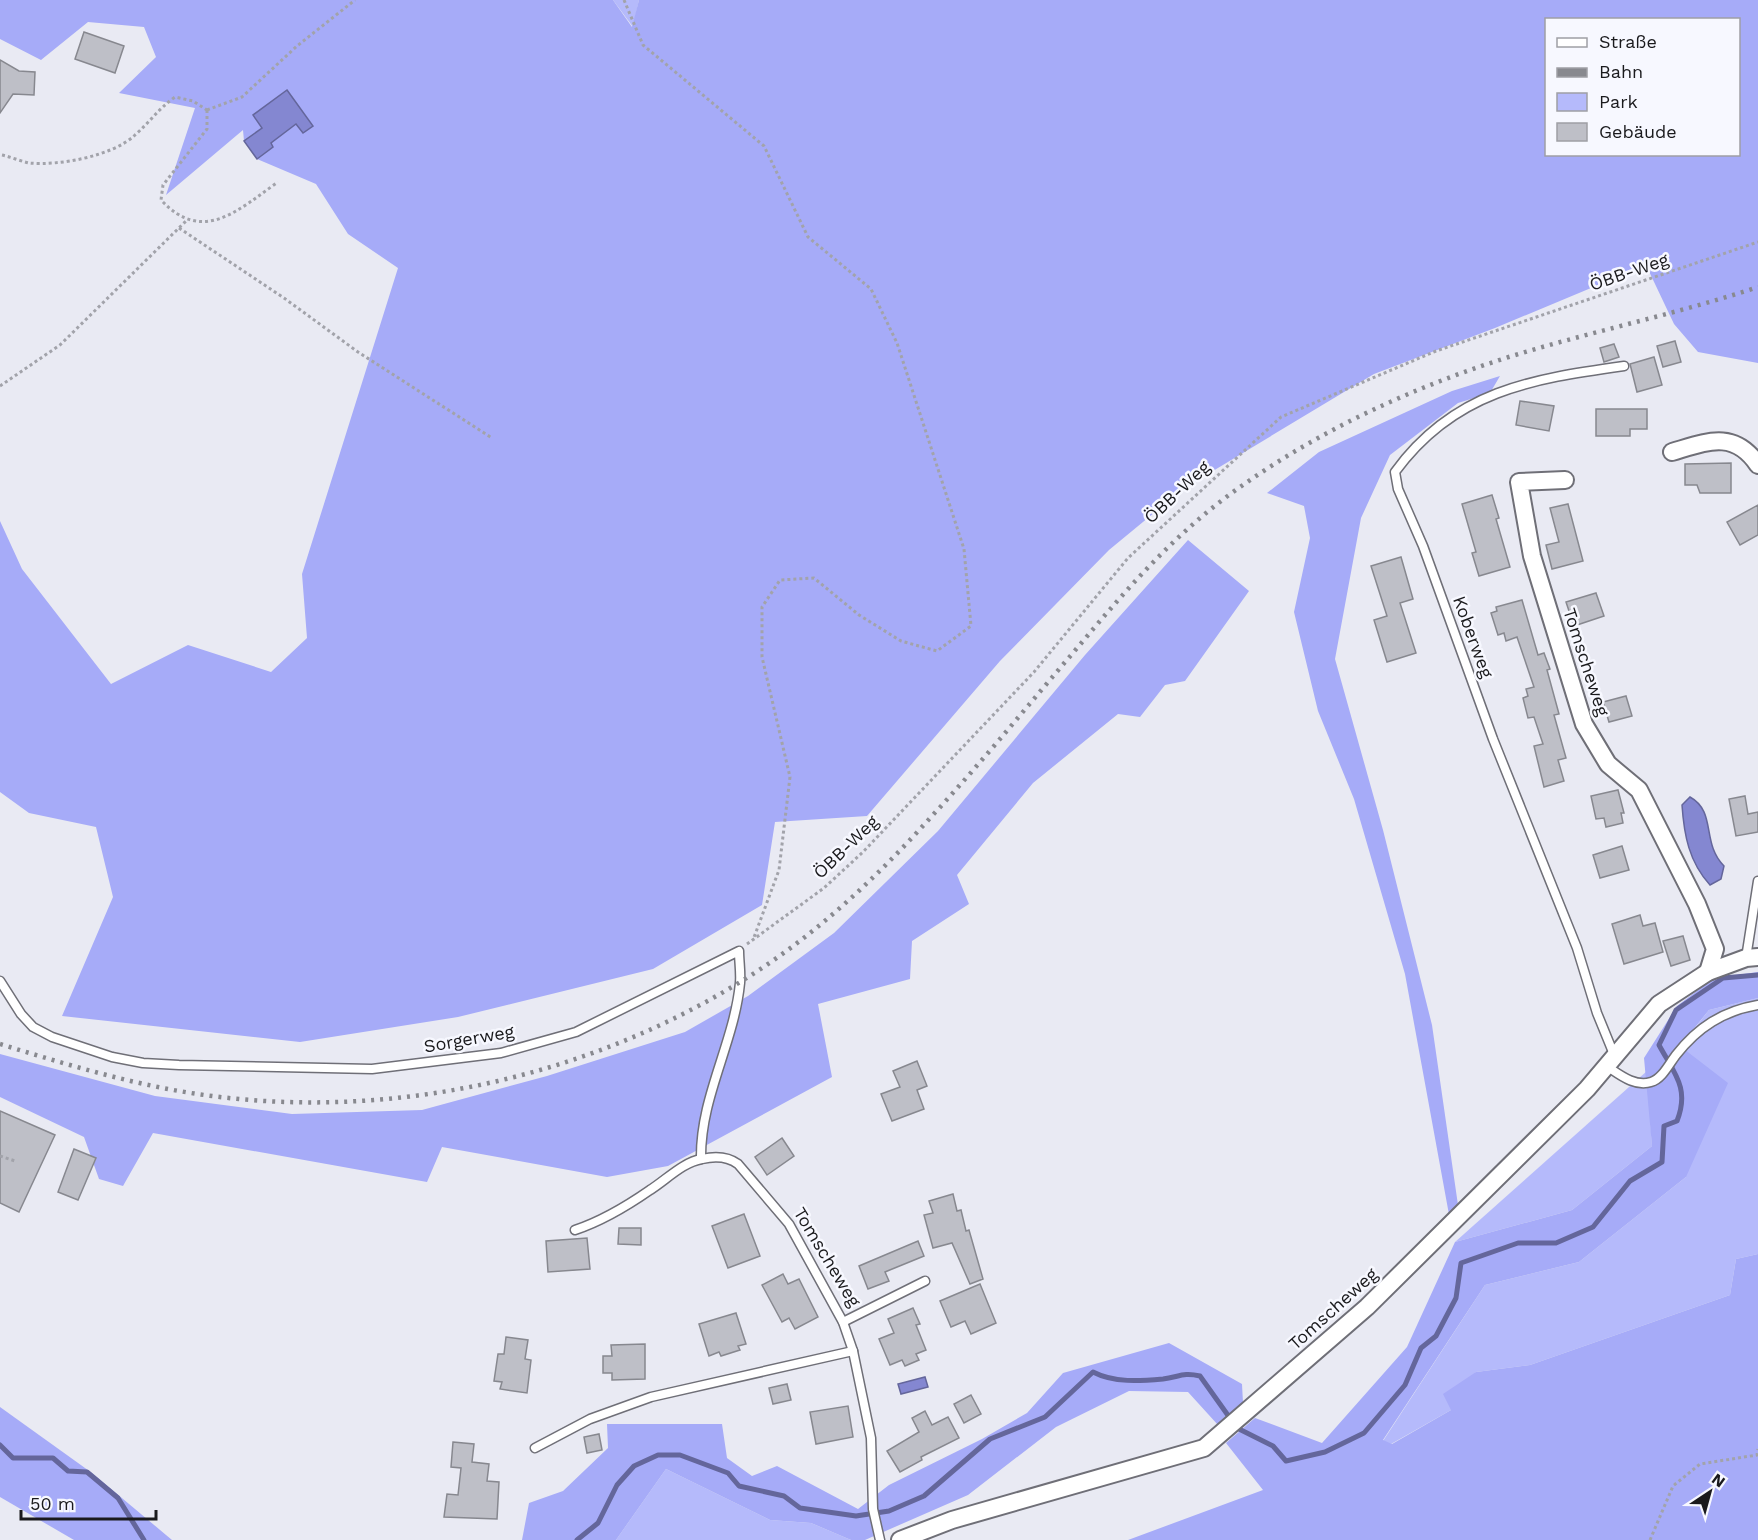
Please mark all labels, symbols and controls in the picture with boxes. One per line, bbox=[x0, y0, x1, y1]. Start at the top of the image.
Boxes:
legend bbox=[1545, 18, 1740, 156]
text: Straße bbox=[1599, 31, 1657, 52]
text: Bahn bbox=[1599, 61, 1643, 82]
text: Park bbox=[1599, 91, 1638, 112]
text: Gebäude bbox=[1599, 121, 1677, 142]
street label: ÖBB-Weg bbox=[1587, 248, 1672, 295]
street label: ÖBB-Weg bbox=[1139, 456, 1214, 527]
street label: Koberweg bbox=[1449, 593, 1498, 681]
street label: Tomscheweg bbox=[1559, 605, 1614, 719]
street label: ÖBB-Weg bbox=[809, 810, 883, 883]
street label: Sorgerweg bbox=[422, 1020, 516, 1057]
street label: Tomscheweg bbox=[789, 1203, 866, 1311]
street label: Tomscheweg bbox=[1284, 1263, 1382, 1354]
north arrow bbox=[1680, 1462, 1740, 1522]
text: N bbox=[1708, 1469, 1729, 1491]
scale bar bbox=[21, 1483, 156, 1521]
text: 50 m bbox=[30, 1493, 75, 1514]

